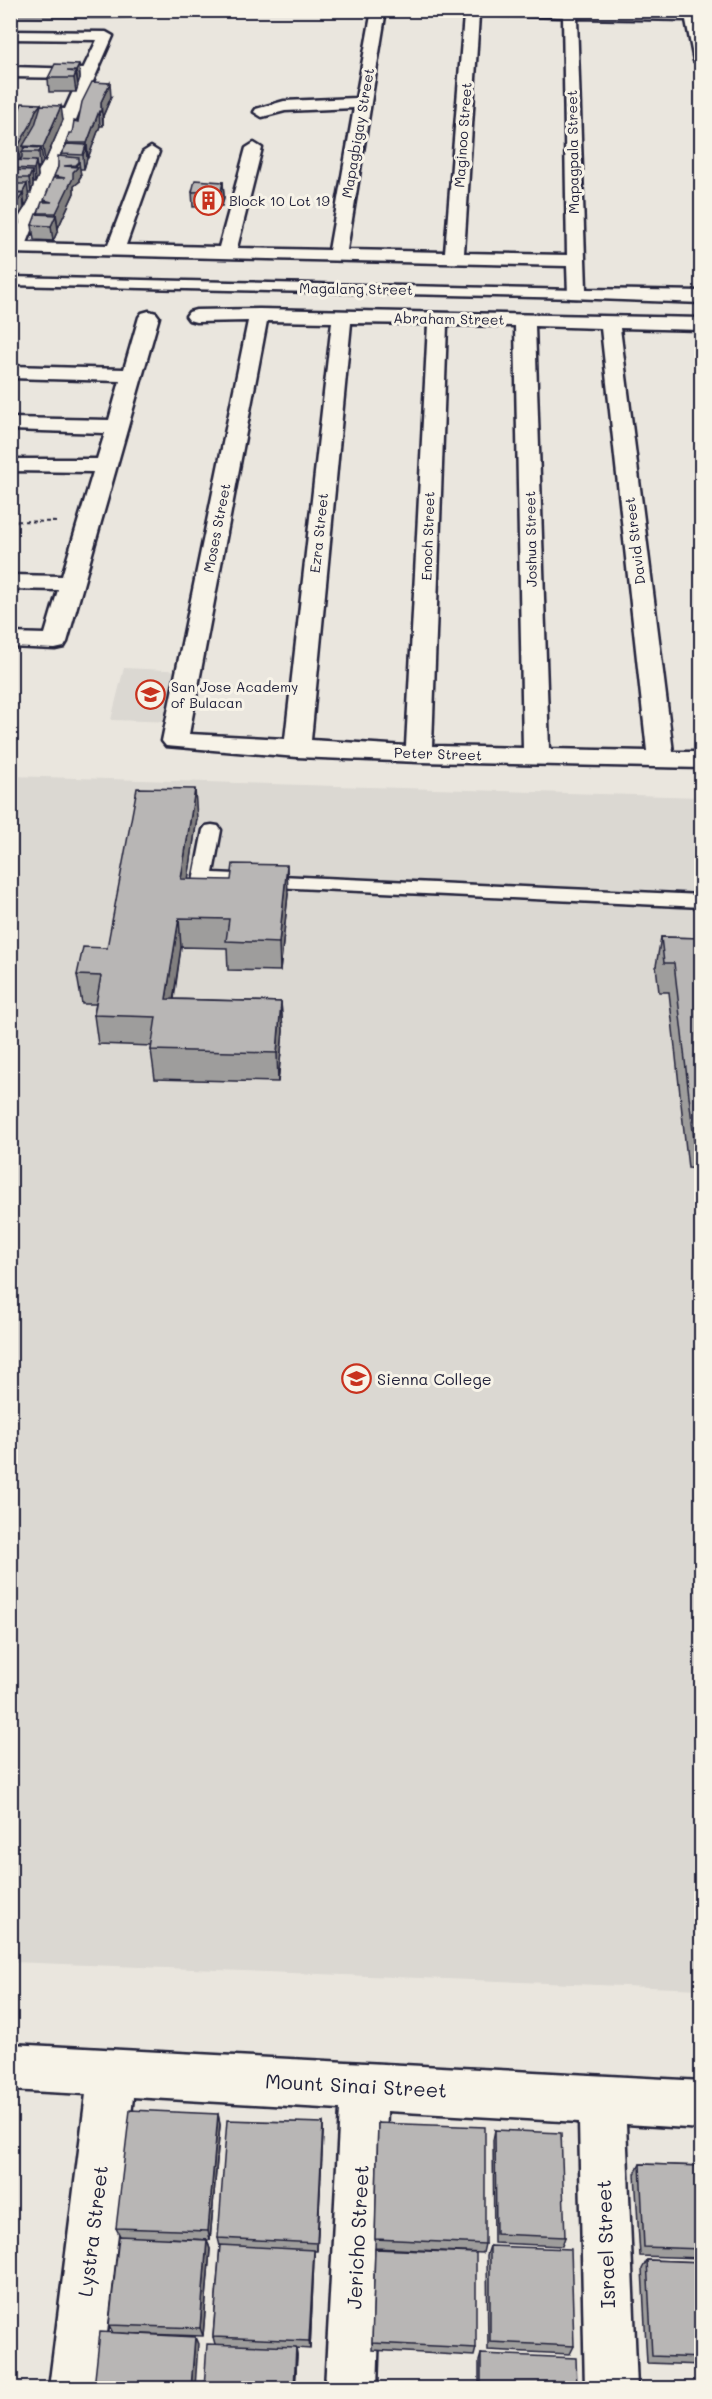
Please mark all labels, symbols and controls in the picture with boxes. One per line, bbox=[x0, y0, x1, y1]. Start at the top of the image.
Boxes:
street label: Mapagbigay Street bbox=[337, 66, 378, 199]
street label: Maginoo Street bbox=[449, 82, 476, 188]
street label: Mapagpala Street bbox=[562, 90, 583, 214]
building icon: Block 10 Lot 19 bbox=[192, 185, 224, 217]
place label: Block 10 Lot 19 bbox=[229, 191, 330, 210]
street label: Magalang Street bbox=[299, 278, 413, 299]
street label: Abraham Street bbox=[393, 308, 505, 329]
street label: Moses Street bbox=[199, 482, 234, 574]
street label: Enoch Street bbox=[416, 491, 439, 581]
street label: Joshua Street bbox=[520, 491, 541, 587]
street label: Ezra Street bbox=[305, 492, 332, 574]
street label: David Street bbox=[620, 496, 649, 586]
place label: San Jose Academy of Bulacan bbox=[171, 677, 298, 712]
school or university icon: San Jose Academy of Bulacan bbox=[134, 679, 166, 711]
street label: Peter Street bbox=[394, 742, 482, 765]
school or university icon: Sienna College bbox=[340, 1363, 372, 1395]
place label: Sienna College bbox=[377, 1368, 492, 1389]
street label: Mount Sinai Street bbox=[264, 2067, 448, 2103]
street label: Lystra Street bbox=[71, 2164, 113, 2298]
street label: Jericho Street bbox=[340, 2164, 374, 2310]
street label: Israel Street bbox=[590, 2179, 620, 2309]

